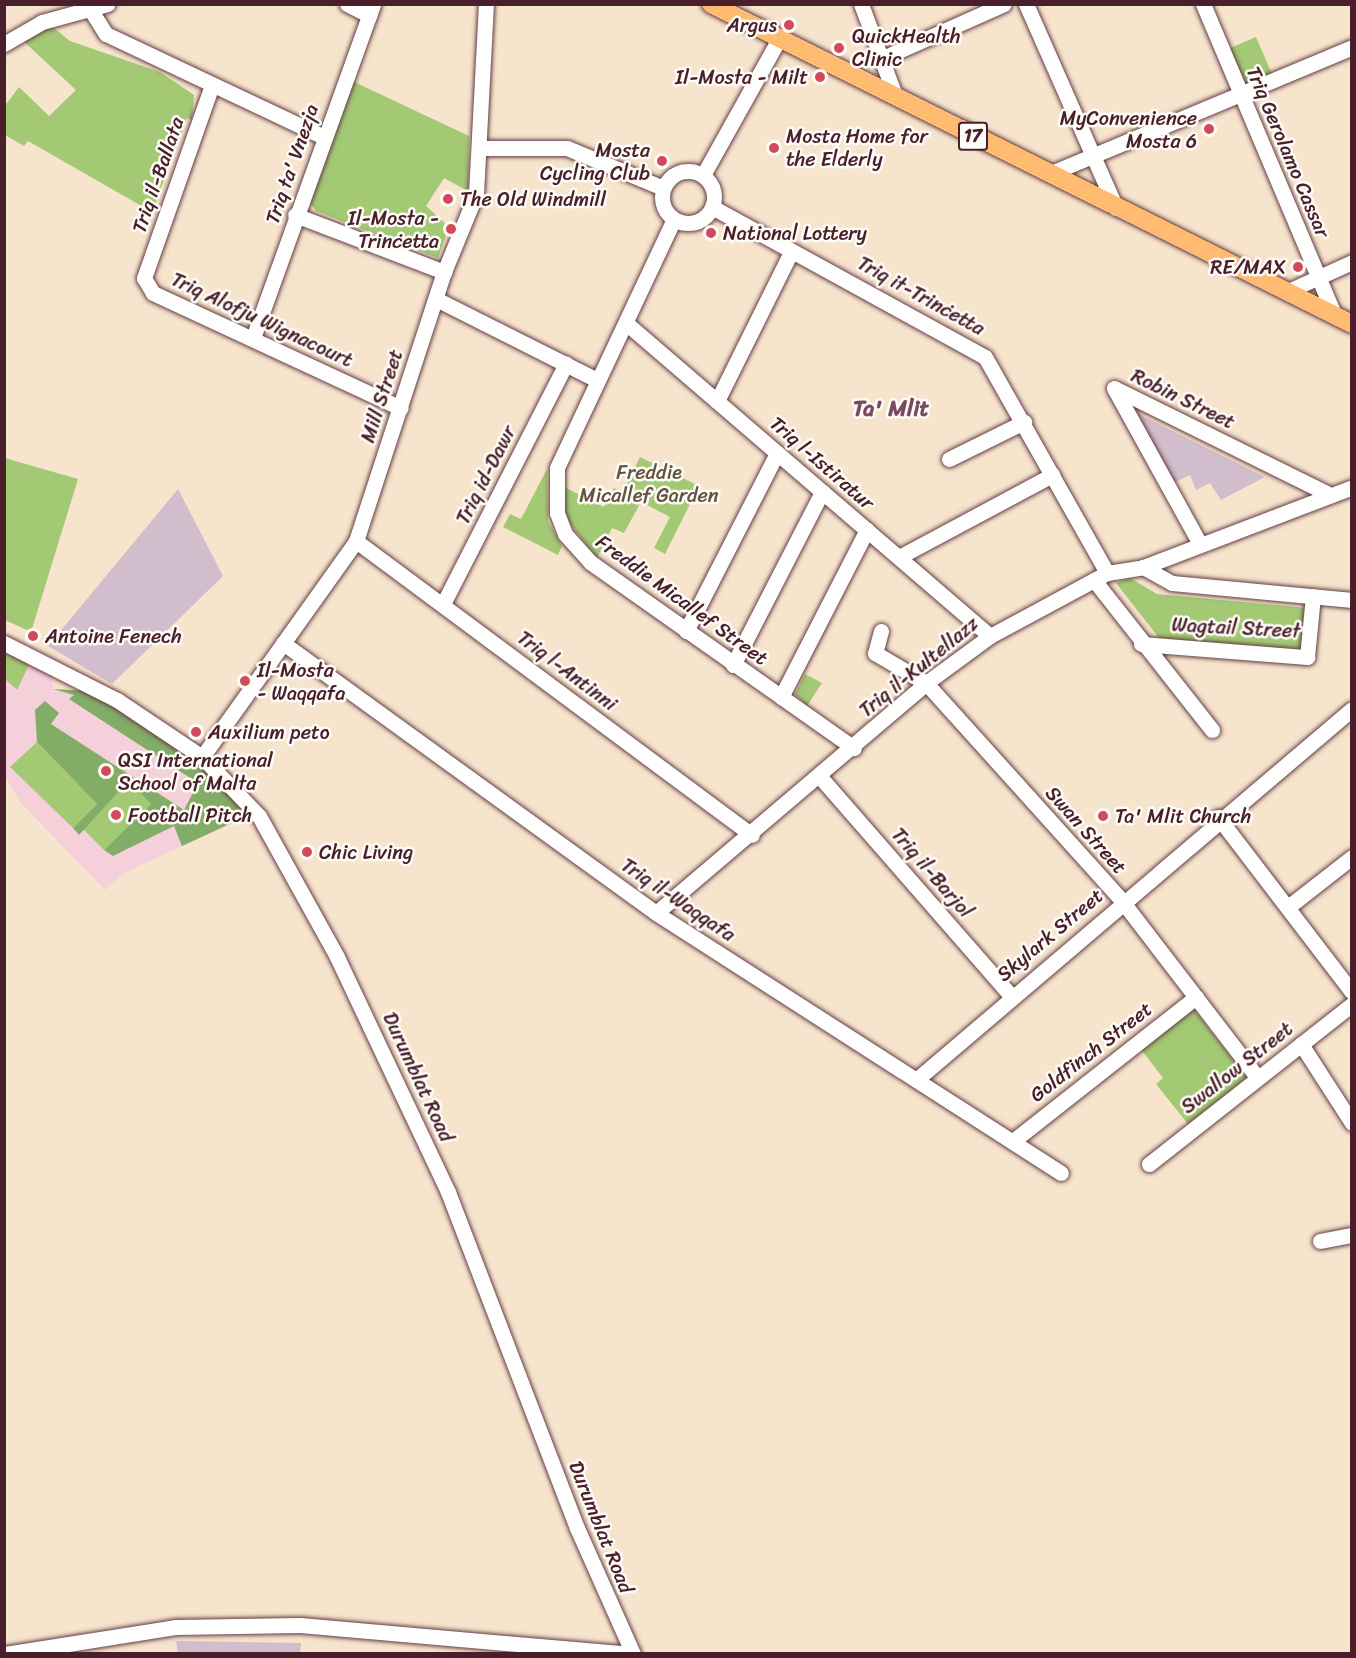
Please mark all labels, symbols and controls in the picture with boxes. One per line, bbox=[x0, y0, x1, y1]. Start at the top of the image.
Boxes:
place label: Argus bbox=[727, 13, 777, 37]
marker: Argus bbox=[782, 18, 796, 32]
place label: QuickHealth Clinic bbox=[852, 24, 961, 71]
marker: QuickHealth Clinic bbox=[830, 39, 848, 57]
street label: Triq Gerolamo Cassar bbox=[1241, 62, 1335, 242]
place label: Il-Mosta - Milt bbox=[675, 65, 808, 89]
marker: Il-Mosta - Milt bbox=[813, 70, 827, 84]
street label: Triq ta' Vnezja bbox=[260, 100, 324, 228]
place label: MyConvenience Mosta 6 bbox=[1060, 106, 1197, 153]
street label: Triq il-Ballata bbox=[127, 114, 189, 236]
road number: 17 bbox=[958, 121, 988, 151]
marker: MyConvenience Mosta 6 bbox=[1202, 122, 1216, 136]
place label: Mosta Home for the Elderly bbox=[786, 124, 928, 171]
place label: Mosta Cycling Club bbox=[540, 138, 650, 185]
marker: Mosta Home for the Elderly bbox=[767, 141, 781, 155]
marker: Mosta Cycling Club bbox=[655, 154, 669, 168]
place label: The Old Windmill bbox=[460, 187, 606, 211]
marker: The Old Windmill bbox=[441, 192, 455, 206]
place label: Il-Mosta - Trinċetta bbox=[348, 206, 439, 253]
place label: National Lottery bbox=[723, 221, 868, 245]
marker: Il-Mosta - Trinċetta bbox=[444, 222, 458, 236]
marker: National Lottery bbox=[704, 226, 718, 240]
street label: Triq it-Trinċetta bbox=[853, 251, 989, 341]
place label: RE/MAX bbox=[1210, 255, 1286, 279]
marker: RE/MAX bbox=[1291, 260, 1305, 274]
street label: Triq Alofju Wignacourt bbox=[168, 268, 356, 372]
street label: Mill Street bbox=[356, 346, 408, 446]
street label: Robin Street bbox=[1127, 363, 1239, 435]
district label: Ta' Mlit bbox=[853, 396, 929, 422]
street label: Triq l-Istiratur bbox=[765, 411, 879, 515]
street label: Triq id-Dawr bbox=[451, 422, 521, 528]
park label: Freddie Micallef Garden bbox=[579, 460, 719, 507]
street label: Freddie Micallef Street bbox=[592, 530, 772, 670]
street label: Triq il-Kultellazz bbox=[855, 612, 983, 722]
street label: Wagtail Street bbox=[1171, 613, 1301, 643]
place label: Antoine Fenech bbox=[45, 624, 182, 648]
street label: Triq l-Antinni bbox=[513, 626, 621, 716]
marker: Antoine Fenech bbox=[26, 629, 40, 643]
place label: Il-Mosta - Waqqafa bbox=[257, 658, 345, 705]
marker: Il-Mosta - Waqqafa bbox=[238, 674, 252, 688]
place label: Auxilium peto bbox=[208, 720, 330, 744]
marker: Auxilium peto bbox=[189, 725, 203, 739]
place label: QSI International School of Malta bbox=[118, 748, 274, 795]
marker: QSI International School of Malta bbox=[99, 764, 113, 778]
street label: Swan Street bbox=[1040, 781, 1132, 879]
place label: Football Pitch bbox=[128, 803, 252, 827]
place label: Ta' Mlit Church bbox=[1115, 804, 1251, 828]
marker: Football Pitch bbox=[109, 808, 123, 822]
marker: Ta' Mlit Church bbox=[1096, 809, 1110, 823]
street label: Triq il-Barjol bbox=[887, 823, 977, 923]
place label: Chic Living bbox=[319, 840, 413, 864]
marker: Chic Living bbox=[300, 845, 314, 859]
street label: Triq il-Waqqafa bbox=[616, 853, 740, 947]
street label: Skylark Street bbox=[992, 884, 1108, 986]
street label: Goldfinch Street bbox=[1025, 997, 1157, 1107]
street label: Durumblat Road bbox=[377, 1008, 459, 1146]
street label: Swallow Street bbox=[1176, 1017, 1298, 1119]
street label: Durumblat Road bbox=[564, 1458, 638, 1596]

